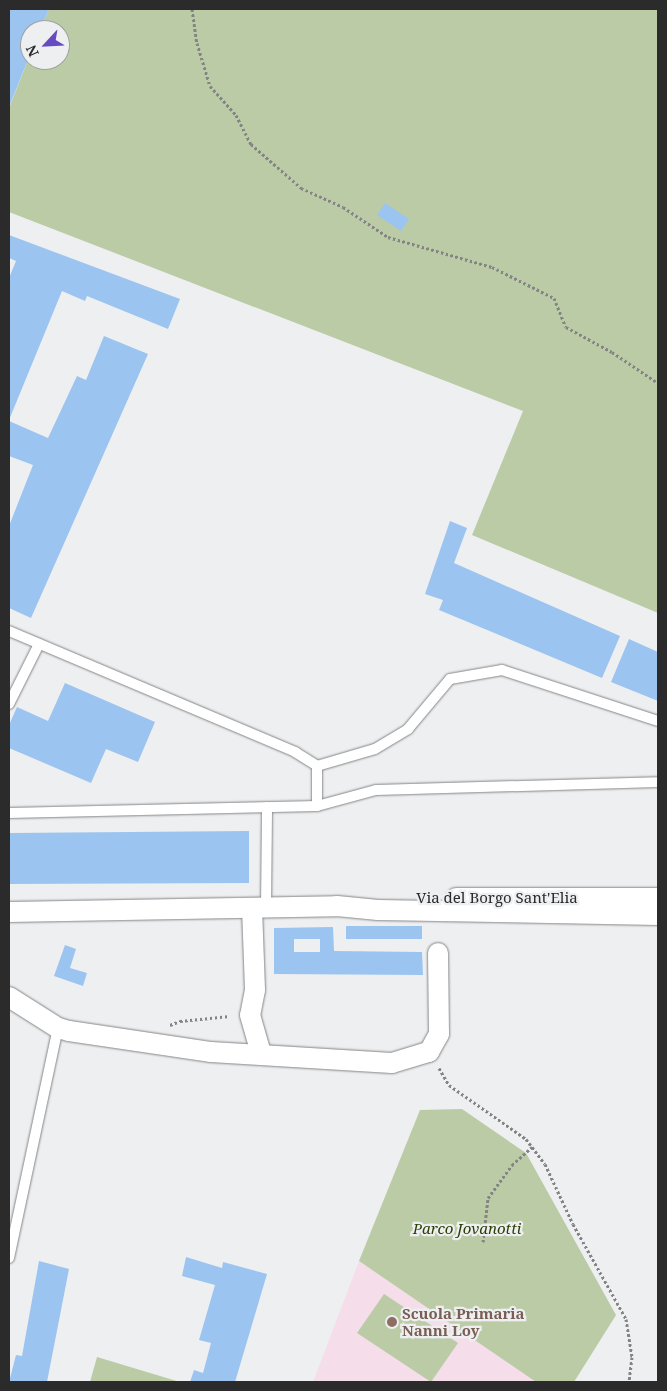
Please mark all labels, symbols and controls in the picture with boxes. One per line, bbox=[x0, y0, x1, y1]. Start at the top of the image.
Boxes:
north arrow bbox=[20, 20, 70, 70]
text: N bbox=[21, 42, 43, 60]
street label: Via del Borgo Sant'Elia bbox=[416, 889, 578, 907]
park label: Parco Jovanotti bbox=[413, 1220, 521, 1238]
place label: Scuola Primaria Nanni Loy bbox=[402, 1304, 525, 1339]
marker: Scuola Primaria Nanni Loy bbox=[386, 1316, 398, 1328]

